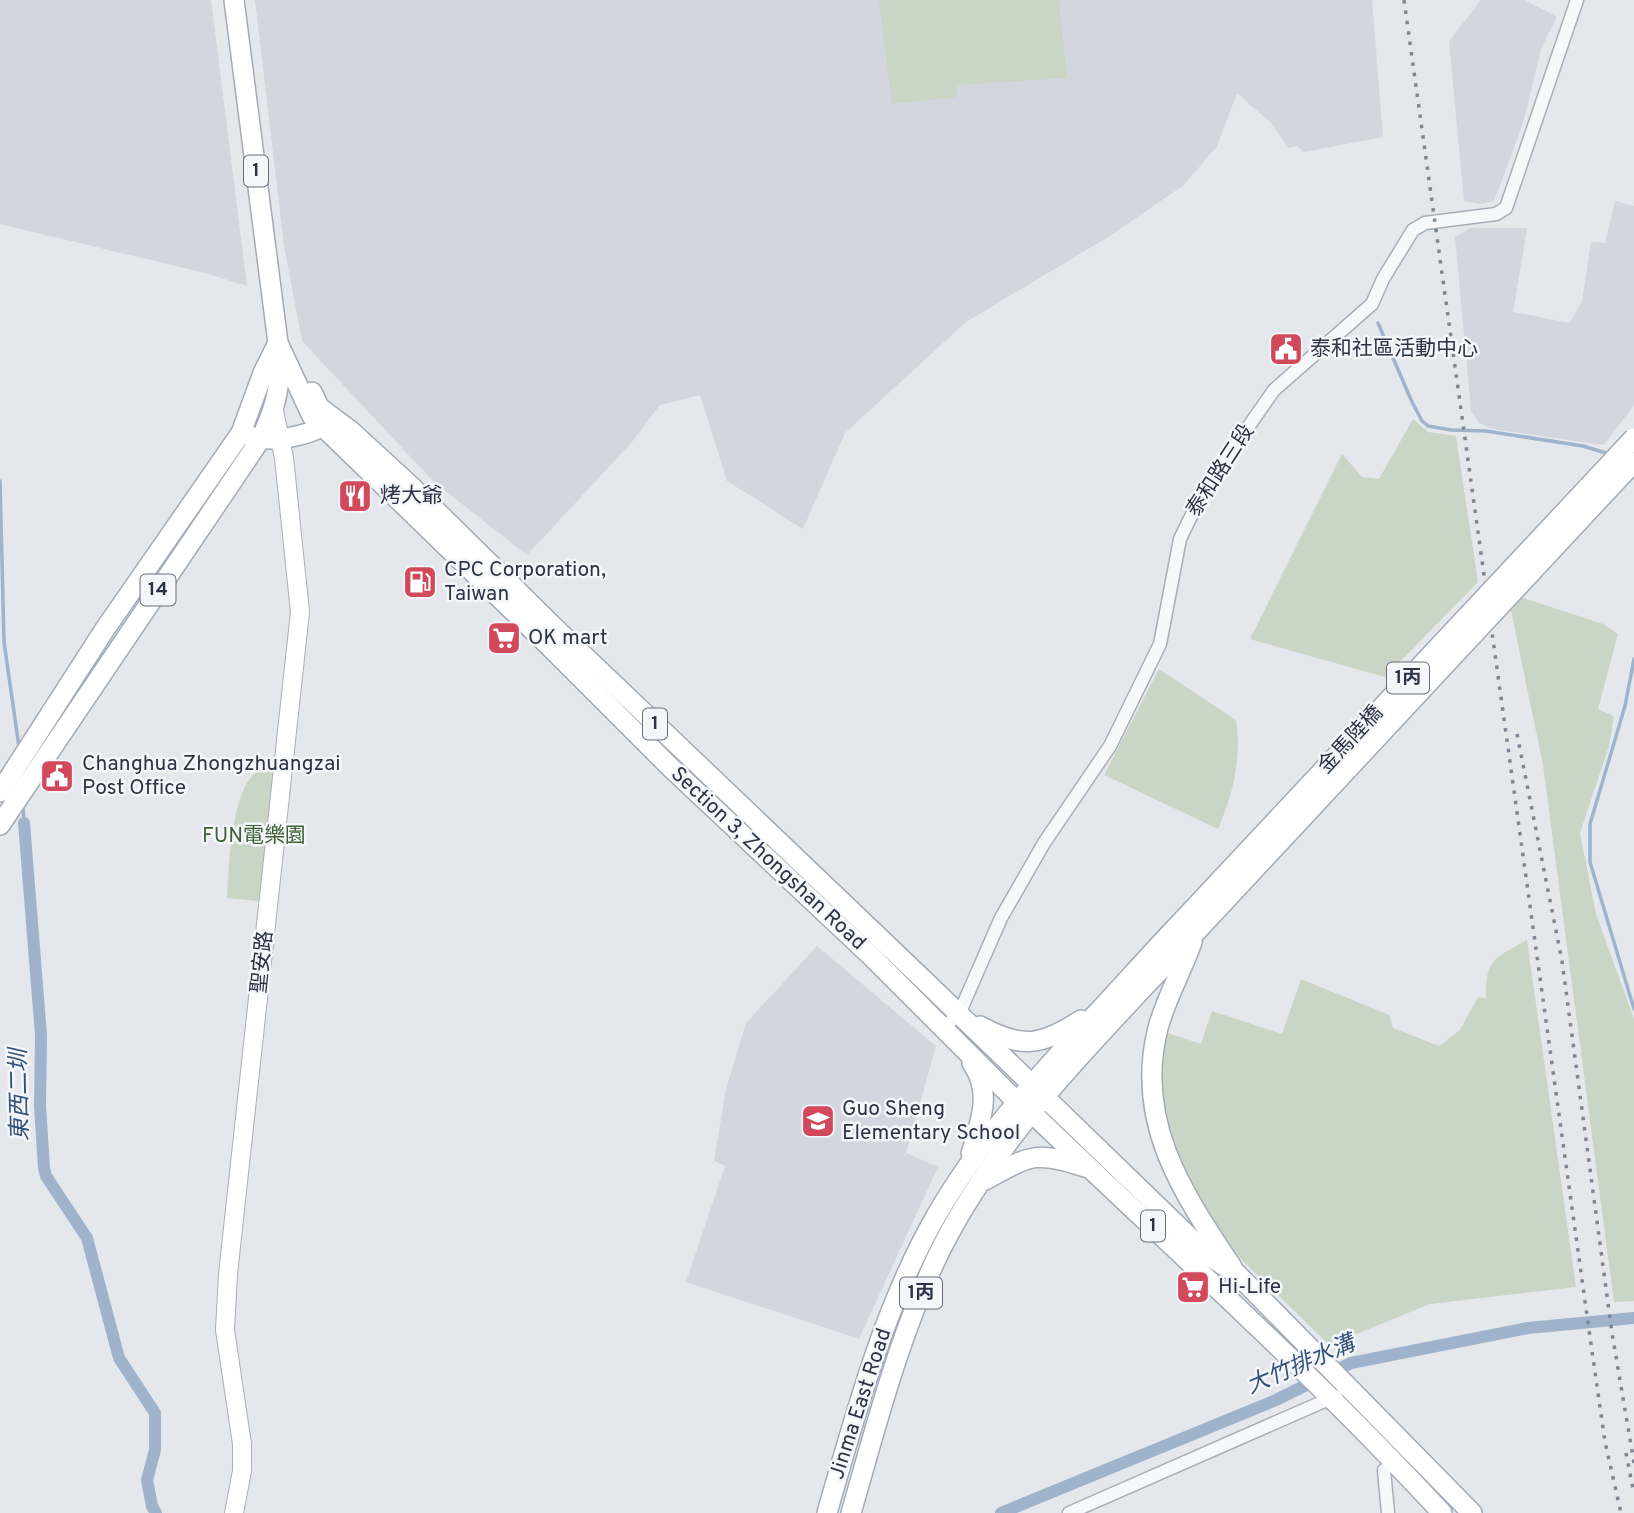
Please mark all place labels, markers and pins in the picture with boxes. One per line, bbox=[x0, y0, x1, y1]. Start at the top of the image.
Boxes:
public building icon: 泰和社區活動中心 bbox=[1267, 330, 1305, 368]
place label: 泰和社區活動中心 bbox=[1310, 336, 1478, 363]
restaurant icon: 烤大爺 bbox=[336, 477, 374, 515]
place label: 烤大爺 bbox=[380, 483, 443, 510]
place label: CPC Corporation, Taiwan bbox=[444, 557, 606, 608]
fuel station icon: CPC Corporation, Taiwan bbox=[401, 563, 439, 601]
supermarket icon: OK mart bbox=[485, 619, 523, 657]
place label: OK mart bbox=[528, 625, 608, 652]
place label: Changhua Zhongzhuangzai Post Office bbox=[82, 751, 341, 802]
public building icon: Changhua Zhongzhuangzai Post Office bbox=[38, 757, 76, 795]
place label: Guo Sheng Elementary School bbox=[842, 1096, 1020, 1147]
school or university icon: Guo Sheng Elementary School bbox=[799, 1102, 837, 1140]
supermarket icon: Hi-Life bbox=[1174, 1268, 1212, 1306]
place label: Hi-Life bbox=[1218, 1274, 1281, 1301]

